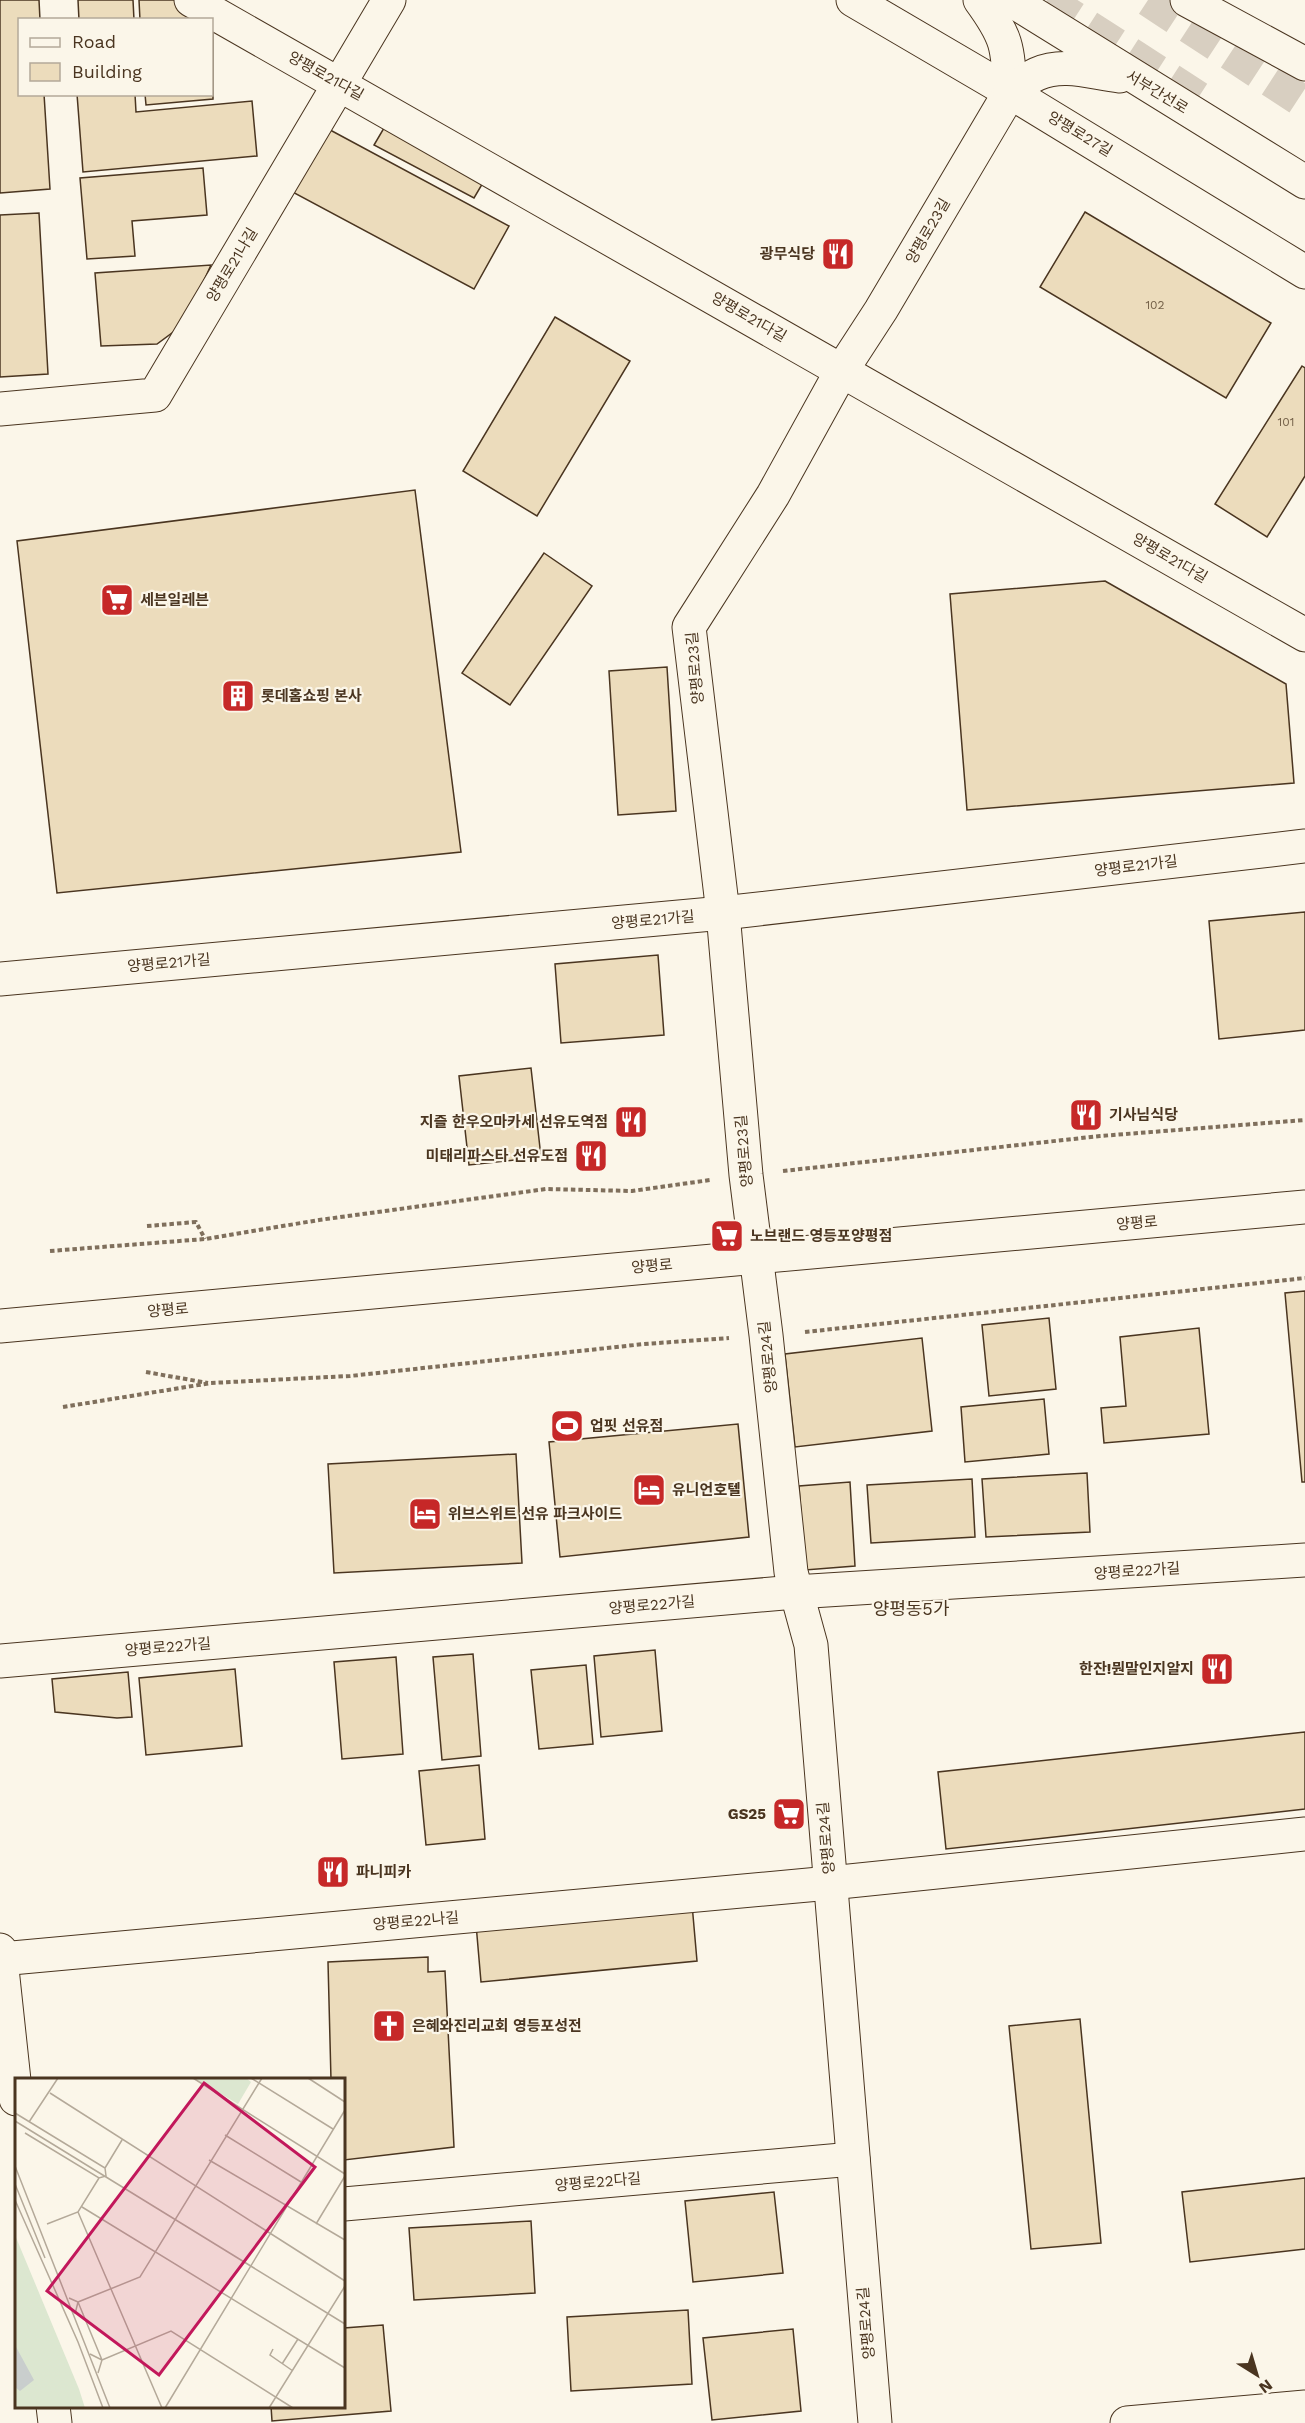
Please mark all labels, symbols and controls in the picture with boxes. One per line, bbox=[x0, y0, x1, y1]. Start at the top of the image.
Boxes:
legend bbox=[18, 18, 213, 96]
text: Road bbox=[72, 31, 116, 52]
street label: 양평로21다길 bbox=[285, 48, 367, 104]
text: Building bbox=[72, 61, 142, 82]
street label: 서부간선로 bbox=[1123, 67, 1191, 117]
street label: 양평로27길 bbox=[1044, 108, 1116, 160]
street label: 양평로23길 bbox=[902, 195, 954, 267]
street label: 양평로21나길 bbox=[203, 225, 261, 305]
restaurant icon: 광무식당 bbox=[820, 236, 856, 272]
place label: 광무식당 bbox=[760, 245, 815, 263]
street label: 양평로21다길 bbox=[708, 288, 790, 346]
house number: 102 bbox=[1145, 298, 1165, 312]
house number: 101 bbox=[1278, 415, 1294, 429]
street label: 양평로21다길 bbox=[1129, 529, 1211, 587]
supermarket icon: 세븐일레븐 bbox=[99, 582, 135, 618]
place label: 세븐일레븐 bbox=[140, 591, 209, 609]
street label: 양평로23길 bbox=[683, 631, 707, 705]
building icon: 롯데홈쇼핑 본사 bbox=[220, 678, 256, 714]
place label: 롯데홈쇼핑 본사 bbox=[261, 687, 362, 705]
street label: 양평로21가길 bbox=[1093, 852, 1179, 880]
street label: 양평로21가길 bbox=[611, 907, 695, 933]
street label: 양평로21가길 bbox=[127, 950, 211, 976]
restaurant icon: 기사님식당 bbox=[1068, 1097, 1104, 1133]
restaurant icon: 지즐 한우오마카세 선유도역점 bbox=[613, 1104, 649, 1140]
place label: 기사님식당 bbox=[1109, 1106, 1178, 1124]
place label: 지즐 한우오마카세 선유도역점 bbox=[420, 1113, 608, 1131]
street label: 양평로23길 bbox=[732, 1114, 756, 1188]
restaurant icon: 미태리파스타 선유도점 bbox=[573, 1138, 609, 1174]
place label: 미태리파스타 선유도점 bbox=[426, 1147, 568, 1165]
street label: 양평로 bbox=[1116, 1212, 1158, 1234]
supermarket icon: 노브랜드 영등포양평점 bbox=[709, 1218, 745, 1254]
place label: 노브랜드 영등포양평점 bbox=[750, 1227, 892, 1245]
street label: 양평로 bbox=[631, 1255, 673, 1277]
street label: 양평로 bbox=[147, 1299, 189, 1321]
street label: 양평로24길 bbox=[755, 1320, 781, 1394]
sports icon: 업핏 선유점 bbox=[549, 1408, 585, 1444]
place label: 업핏 선유점 bbox=[590, 1417, 663, 1435]
hotel icon: 유니언호텔 bbox=[631, 1472, 667, 1508]
place label: 유니언호텔 bbox=[672, 1481, 741, 1499]
hotel icon: 위브스위트 선유 파크사이드 bbox=[407, 1496, 443, 1532]
place label: 위브스위트 선유 파크사이드 bbox=[448, 1505, 622, 1523]
street label: 양평로22가길 bbox=[1093, 1559, 1181, 1583]
street label: 양평로22가길 bbox=[608, 1592, 696, 1618]
district label: 양평동5가 bbox=[873, 1598, 950, 1619]
street label: 양평로22가길 bbox=[124, 1634, 212, 1660]
restaurant icon: 한잔!뭔말인지알지 bbox=[1199, 1651, 1235, 1687]
place label: 한잔!뭔말인지알지 bbox=[1079, 1660, 1194, 1678]
supermarket icon: GS25 bbox=[771, 1796, 807, 1832]
street label: 양평로24길 bbox=[814, 1801, 838, 1875]
place label: GS25 bbox=[728, 1805, 766, 1823]
restaurant icon: 파니피카 bbox=[315, 1854, 351, 1890]
place label: 파니피카 bbox=[356, 1863, 411, 1881]
street label: 양평로22나길 bbox=[372, 1908, 460, 1934]
church icon: 은혜와진리교회 영등포성전 bbox=[371, 2008, 407, 2044]
place label: 은혜와진리교회 영등포성전 bbox=[412, 2017, 582, 2035]
inset map bbox=[15, 2078, 345, 2408]
street label: 양평로22다길 bbox=[554, 2169, 642, 2195]
street label: 양평로24길 bbox=[854, 2286, 878, 2360]
north arrow bbox=[1227, 2345, 1287, 2405]
text: N bbox=[1255, 2375, 1276, 2398]

